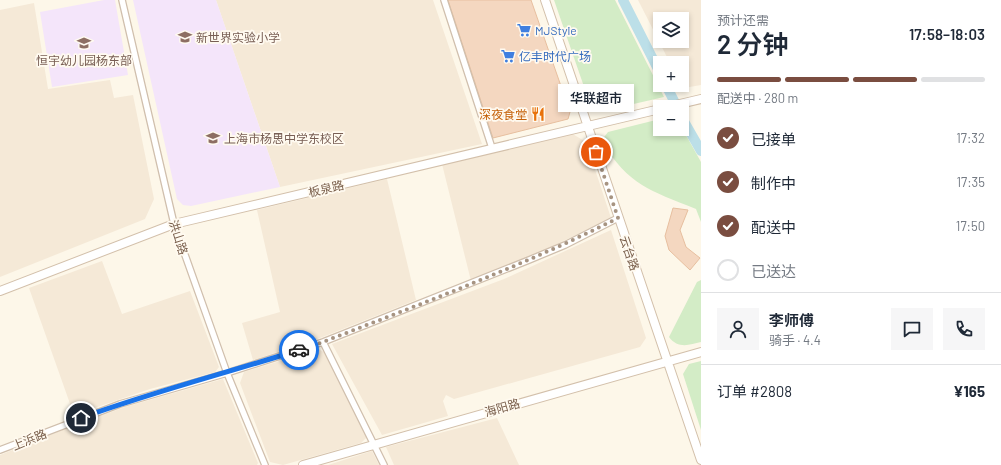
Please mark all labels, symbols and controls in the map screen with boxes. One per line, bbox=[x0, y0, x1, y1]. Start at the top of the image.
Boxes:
map controls bbox=[653, 12, 689, 136]
button: layers bbox=[653, 12, 689, 48]
text: 预计还需 bbox=[717, 12, 769, 28]
supermarket icon: MJStyle bbox=[516, 22, 532, 38]
place label: MJStyle bbox=[535, 23, 577, 37]
text: 17:58–18:03 bbox=[909, 25, 985, 43]
text: 2 分钟 bbox=[717, 28, 789, 59]
school or university icon: 新世界实验小学 bbox=[177, 29, 193, 45]
place label: 新世界实验小学 bbox=[196, 30, 280, 44]
school or university icon: 恒宇幼儿园杨东部 bbox=[76, 35, 92, 51]
supermarket icon: 亿丰时代广场 bbox=[500, 48, 516, 64]
place label: 亿丰时代广场 bbox=[519, 49, 591, 63]
place label: 恒宇幼儿园杨东部 bbox=[36, 53, 132, 67]
button: + bbox=[653, 56, 689, 92]
callout: 华联超市 bbox=[558, 84, 634, 112]
text: 华联超市 bbox=[570, 90, 622, 106]
text: 配送中 · 280 m bbox=[717, 90, 798, 106]
button: − bbox=[653, 100, 689, 136]
restaurant icon: 深夜食堂 bbox=[530, 106, 546, 122]
place label: 深夜食堂 bbox=[479, 107, 527, 121]
icon: check bbox=[717, 127, 739, 149]
school or university icon: 上海市杨思中学东校区 bbox=[205, 130, 221, 146]
text: 已接单 bbox=[751, 130, 796, 148]
text: 17:32 bbox=[956, 130, 985, 146]
place label: 上海市杨思中学东校区 bbox=[224, 131, 344, 145]
pin bbox=[579, 135, 613, 169]
icon: bag bbox=[585, 141, 607, 163]
icon: check bbox=[717, 171, 739, 193]
text: 制作中 bbox=[751, 174, 796, 192]
text: 17:35 bbox=[957, 174, 985, 190]
street label: 板泉路 bbox=[307, 177, 345, 199]
icon: check bbox=[717, 215, 739, 237]
street label: 洪山路 bbox=[167, 218, 191, 256]
text: 配送中 bbox=[751, 218, 796, 236]
text: 17:50 bbox=[956, 218, 985, 234]
street label: 云台路 bbox=[618, 234, 642, 272]
text: 已送达 bbox=[751, 262, 796, 280]
button: person bbox=[717, 308, 759, 350]
button: chat bbox=[891, 308, 933, 350]
button: phone bbox=[943, 308, 985, 350]
text: 李师傅 bbox=[769, 311, 814, 329]
courier bbox=[279, 330, 319, 370]
text: 骑手 · 4.4 bbox=[769, 332, 821, 348]
icon: car bbox=[288, 339, 310, 361]
text: 订单 #2808 bbox=[717, 382, 792, 400]
text: ¥165 bbox=[953, 382, 985, 400]
street label: 海阳路 bbox=[483, 395, 521, 419]
pin bbox=[64, 401, 98, 435]
icon: home bbox=[70, 407, 92, 429]
street label: 上浜路 bbox=[10, 426, 48, 452]

